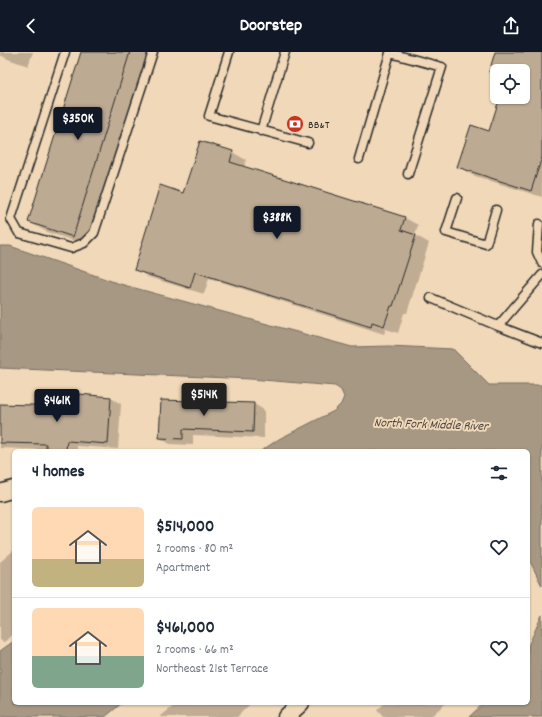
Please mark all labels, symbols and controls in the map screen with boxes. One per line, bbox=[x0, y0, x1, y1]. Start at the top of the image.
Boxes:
text: Doorstep bbox=[240, 14, 302, 39]
icon: back bbox=[20, 15, 42, 37]
icon: share bbox=[500, 15, 522, 37]
map controls bbox=[490, 64, 530, 104]
button: locate bbox=[490, 64, 530, 104]
pin: $350K bbox=[50, 107, 106, 141]
text: $350K bbox=[62, 110, 94, 129]
bank icon: BB&T bbox=[285, 114, 305, 134]
place label: BB&T bbox=[308, 117, 330, 134]
pin: $388K bbox=[249, 206, 305, 240]
text: $388K bbox=[263, 209, 291, 228]
pin: $514K bbox=[176, 383, 232, 417]
text: $514K bbox=[191, 386, 217, 405]
pin: $461K bbox=[29, 389, 85, 423]
text: $461K bbox=[43, 392, 71, 411]
water label: North Fork Middle River bbox=[374, 414, 490, 437]
text: 4 homes bbox=[32, 461, 85, 485]
icon: filters bbox=[488, 462, 510, 484]
text: $514,000 bbox=[156, 516, 214, 540]
icon: home bbox=[64, 523, 112, 571]
icon: heart bbox=[488, 536, 510, 558]
text: 2 rooms · 80 m² bbox=[156, 540, 233, 559]
text: Apartment bbox=[156, 559, 210, 578]
text: $461,000 bbox=[156, 617, 215, 641]
icon: home bbox=[64, 624, 112, 672]
icon: heart bbox=[488, 637, 510, 659]
text: 2 rooms · 66 m² bbox=[156, 641, 234, 660]
text: Northeast 21st Terrace bbox=[156, 660, 268, 679]

